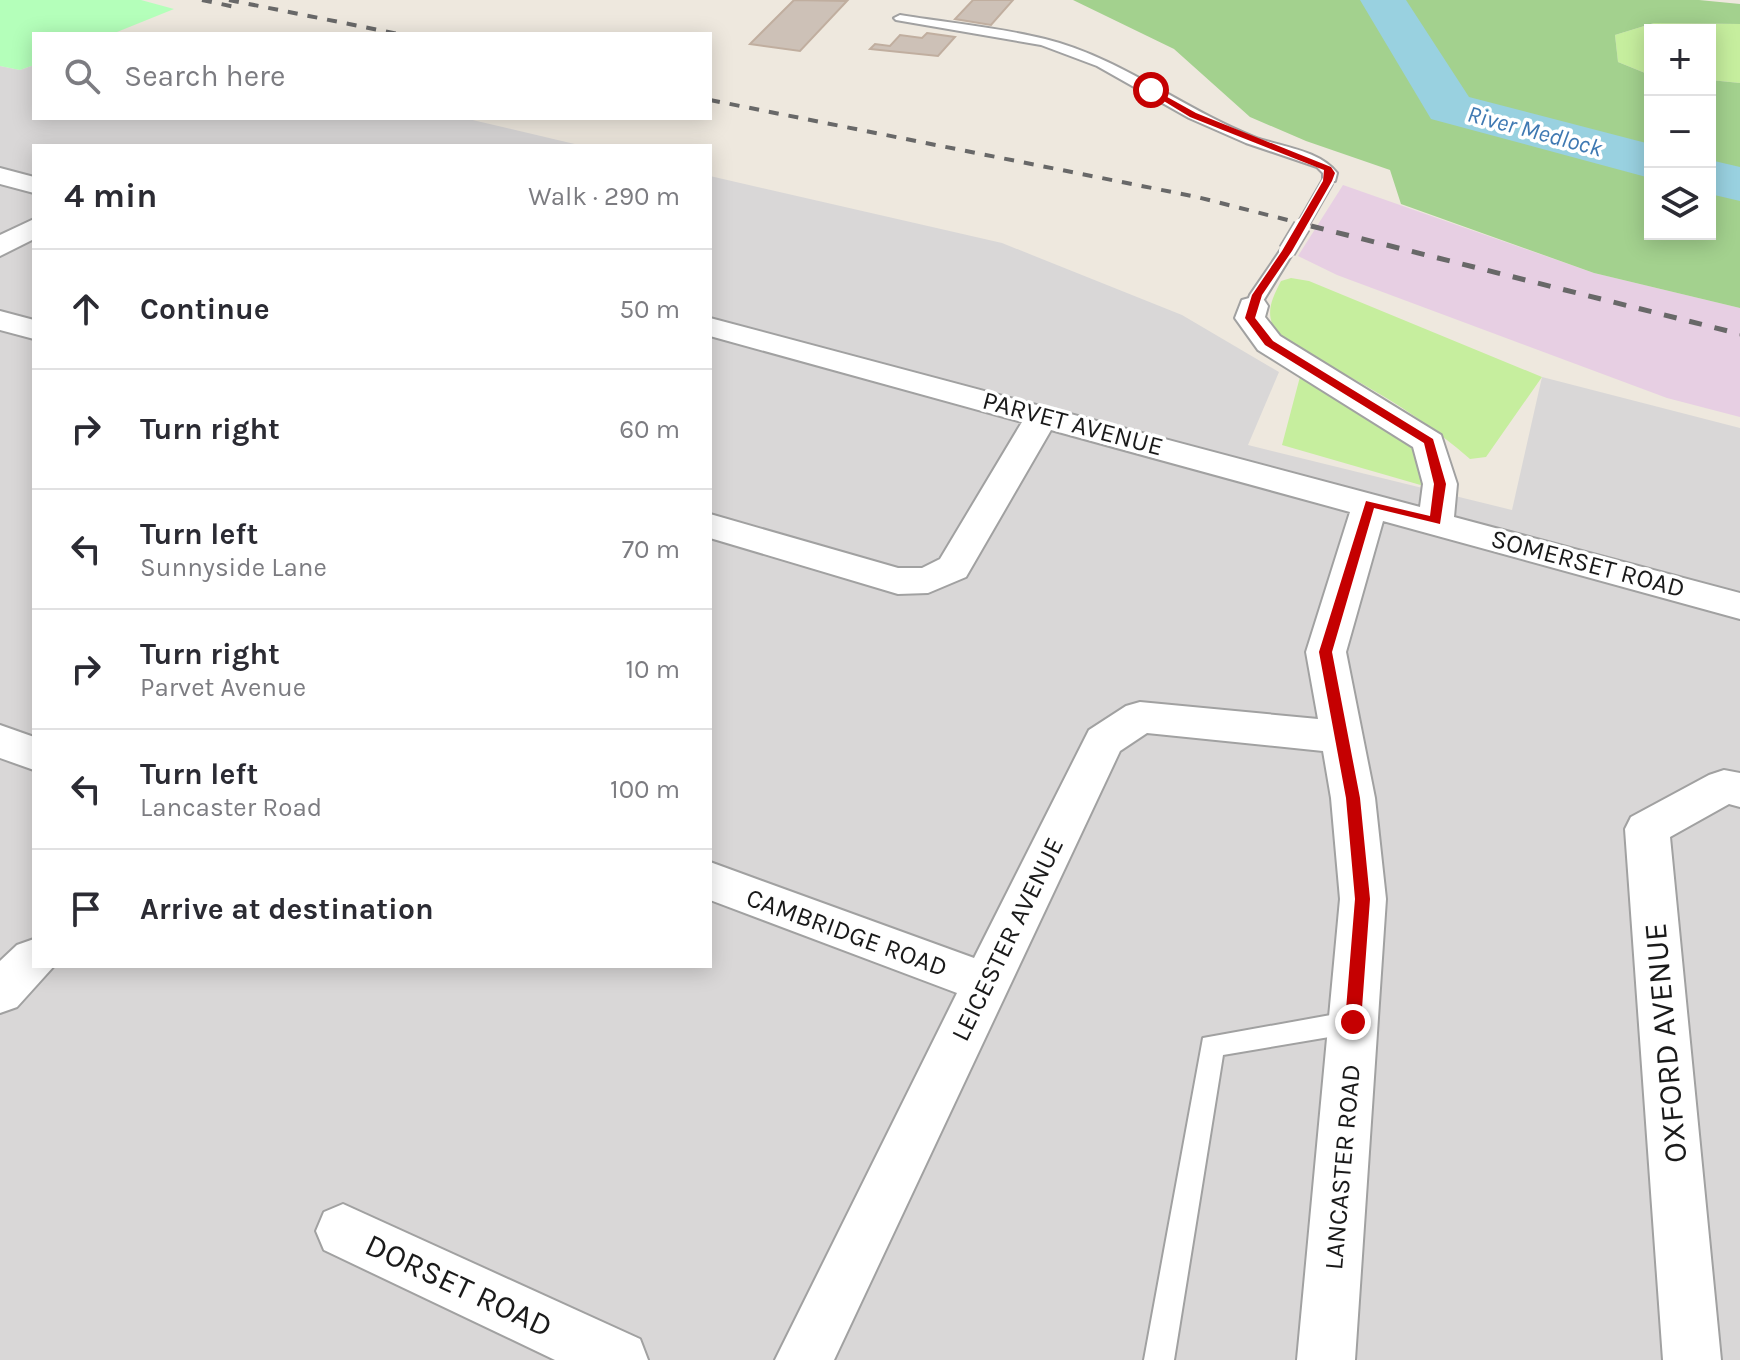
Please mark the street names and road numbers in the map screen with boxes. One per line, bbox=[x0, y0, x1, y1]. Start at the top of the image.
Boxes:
street label: PARVET AVENUE bbox=[979, 385, 1166, 462]
street label: SOMERSET ROAD bbox=[1488, 523, 1688, 604]
street label: LEICESTER AVENUE bbox=[945, 832, 1070, 1046]
street label: CAMBRIDGE ROAD bbox=[742, 882, 952, 983]
street label: OXFORD AVENUE bbox=[1637, 921, 1694, 1165]
street label: LANCASTER ROAD bbox=[1318, 1063, 1367, 1271]
street label: DORSET ROAD bbox=[359, 1226, 558, 1345]

